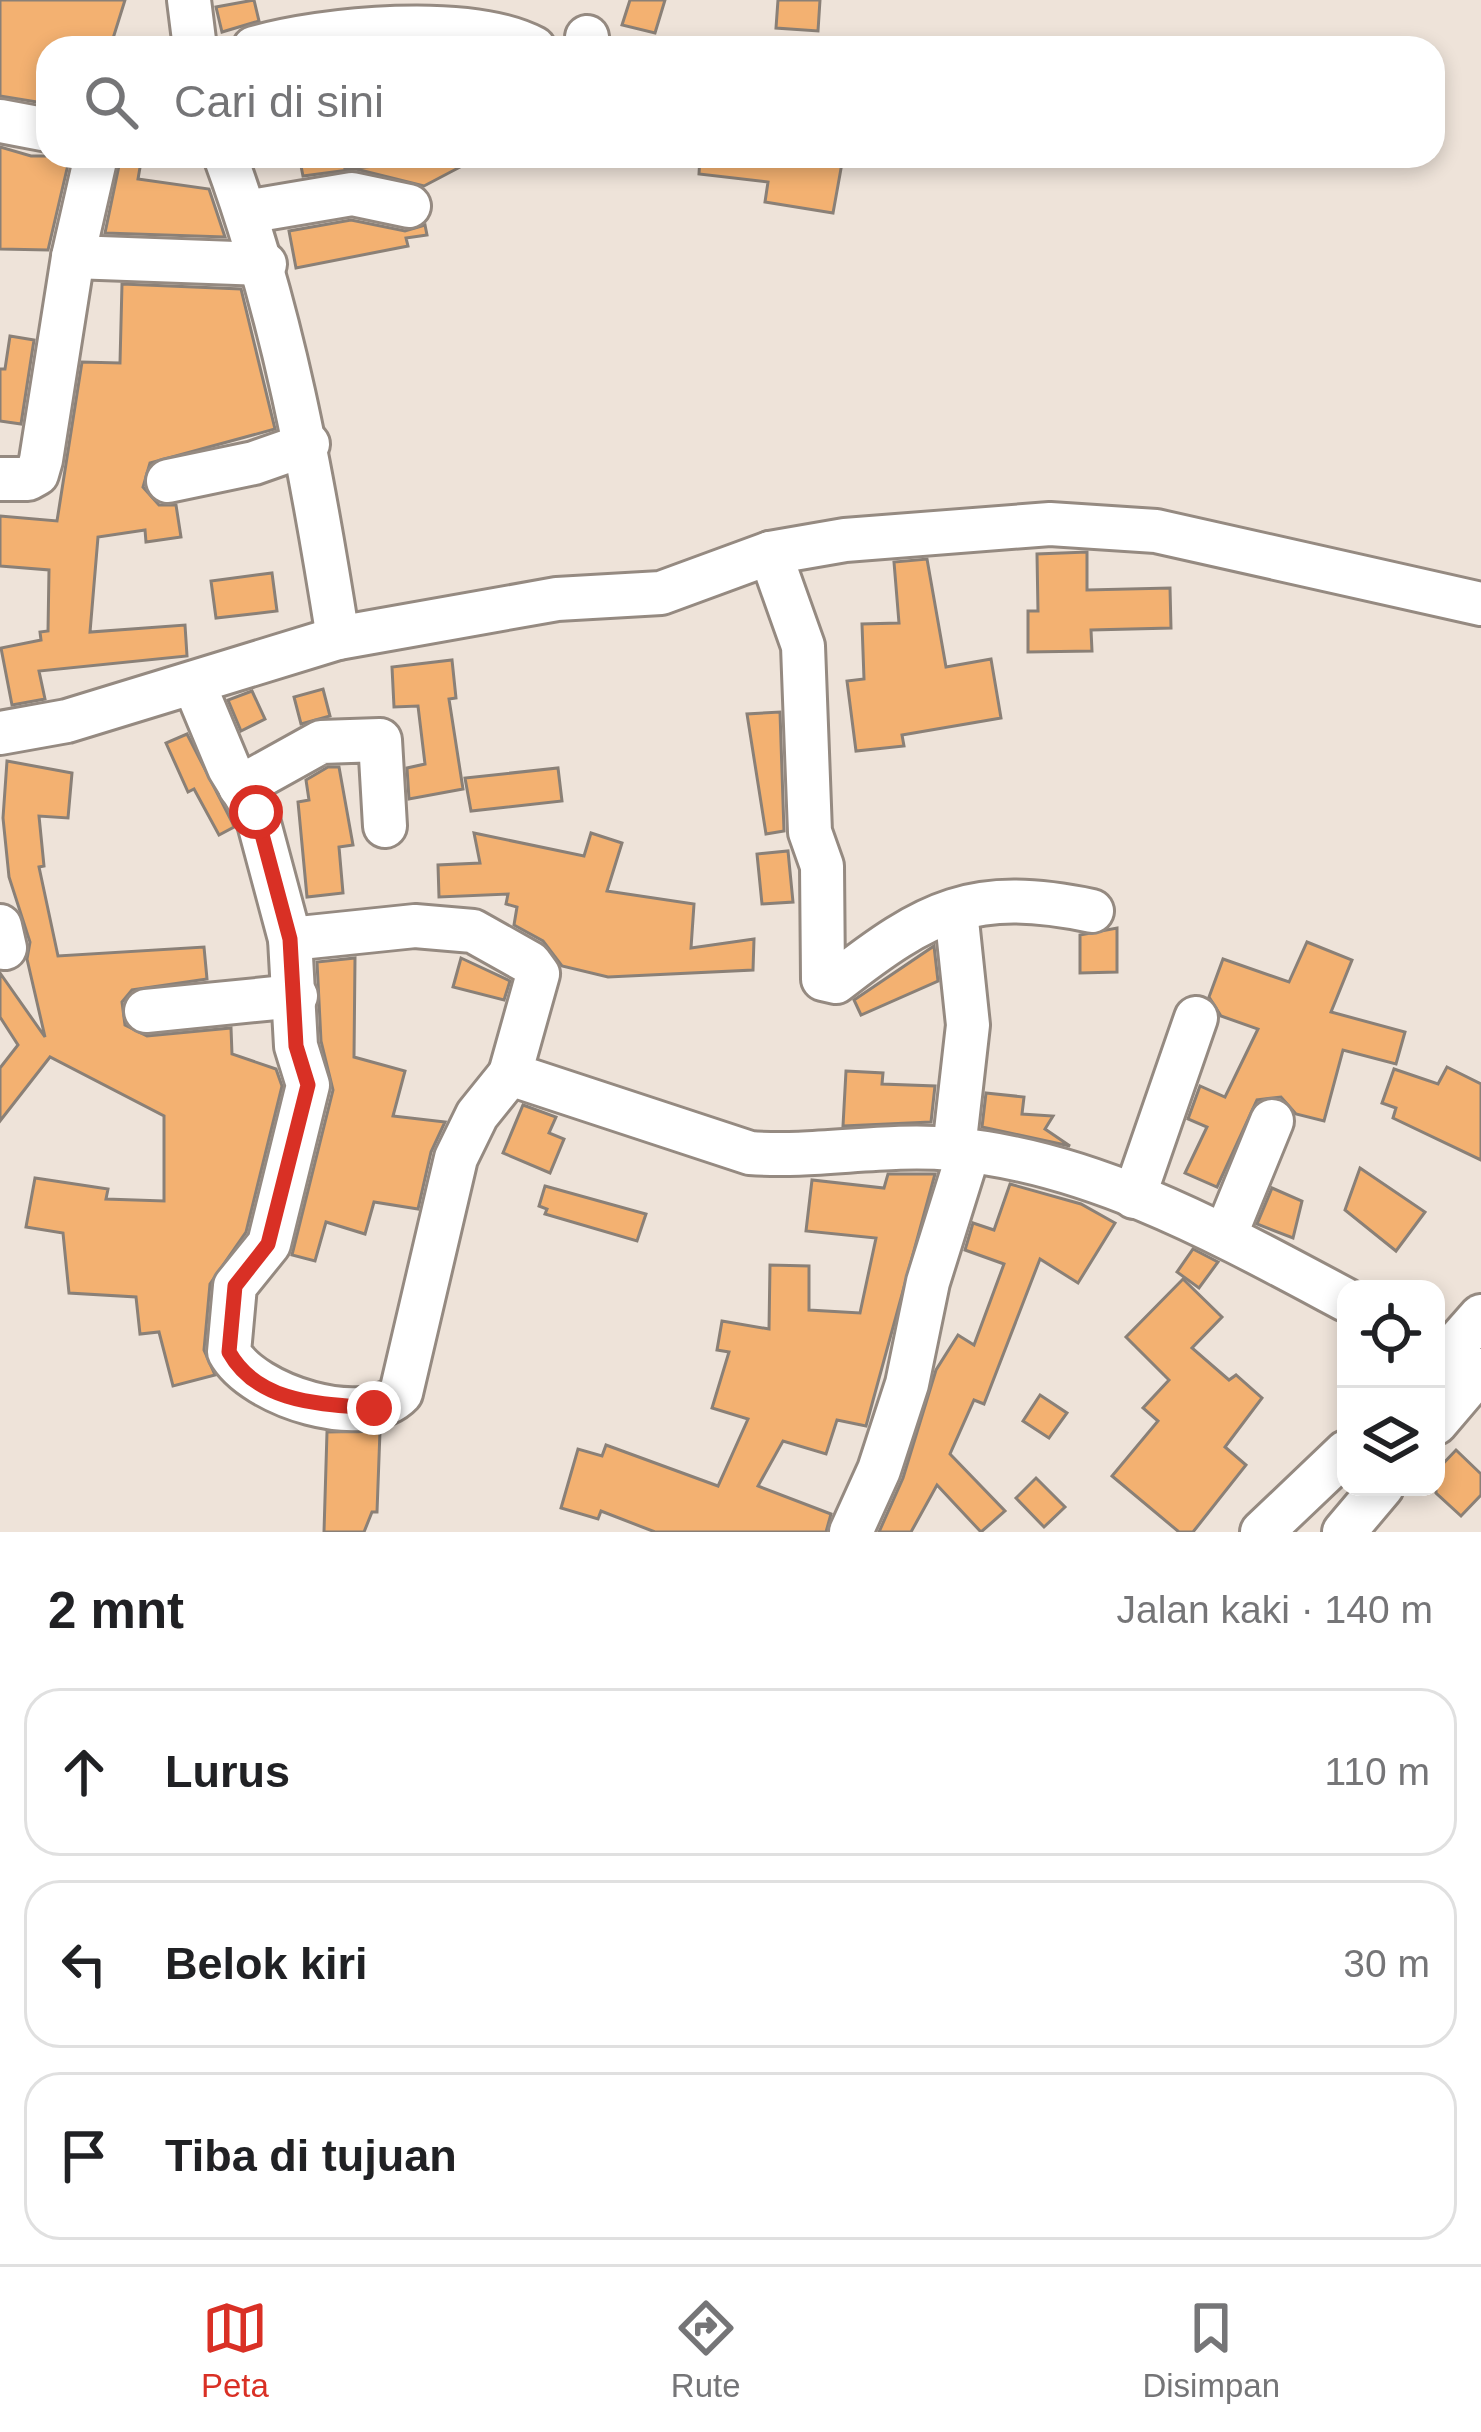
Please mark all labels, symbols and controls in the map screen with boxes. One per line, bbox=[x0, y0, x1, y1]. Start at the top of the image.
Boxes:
search box bbox=[36, 36, 1445, 168]
icon: search bbox=[78, 69, 144, 135]
text: Cari di sini bbox=[174, 76, 384, 127]
route start bbox=[229, 785, 283, 839]
map controls bbox=[1337, 1280, 1445, 1496]
button: locate bbox=[1337, 1280, 1445, 1388]
route end bbox=[347, 1381, 401, 1435]
button: layers bbox=[1337, 1388, 1445, 1496]
text: 2 mnt bbox=[48, 1582, 184, 1639]
text: Jalan kaki · 140 m bbox=[1117, 1588, 1433, 1631]
icon: ahead bbox=[51, 1739, 117, 1805]
text: Lurus bbox=[165, 1746, 290, 1797]
text: 110 m bbox=[1325, 1750, 1430, 1793]
icon: left bbox=[51, 1931, 117, 1997]
text: Belok kiri bbox=[165, 1938, 368, 1989]
text: 30 m bbox=[1343, 1942, 1430, 1985]
icon: arrive bbox=[51, 2123, 117, 2189]
text: Tiba di tujuan bbox=[165, 2130, 457, 2181]
tab: Peta bbox=[201, 2295, 269, 2405]
tab: Rute bbox=[671, 2295, 741, 2405]
tab: Disimpan bbox=[1142, 2295, 1280, 2405]

